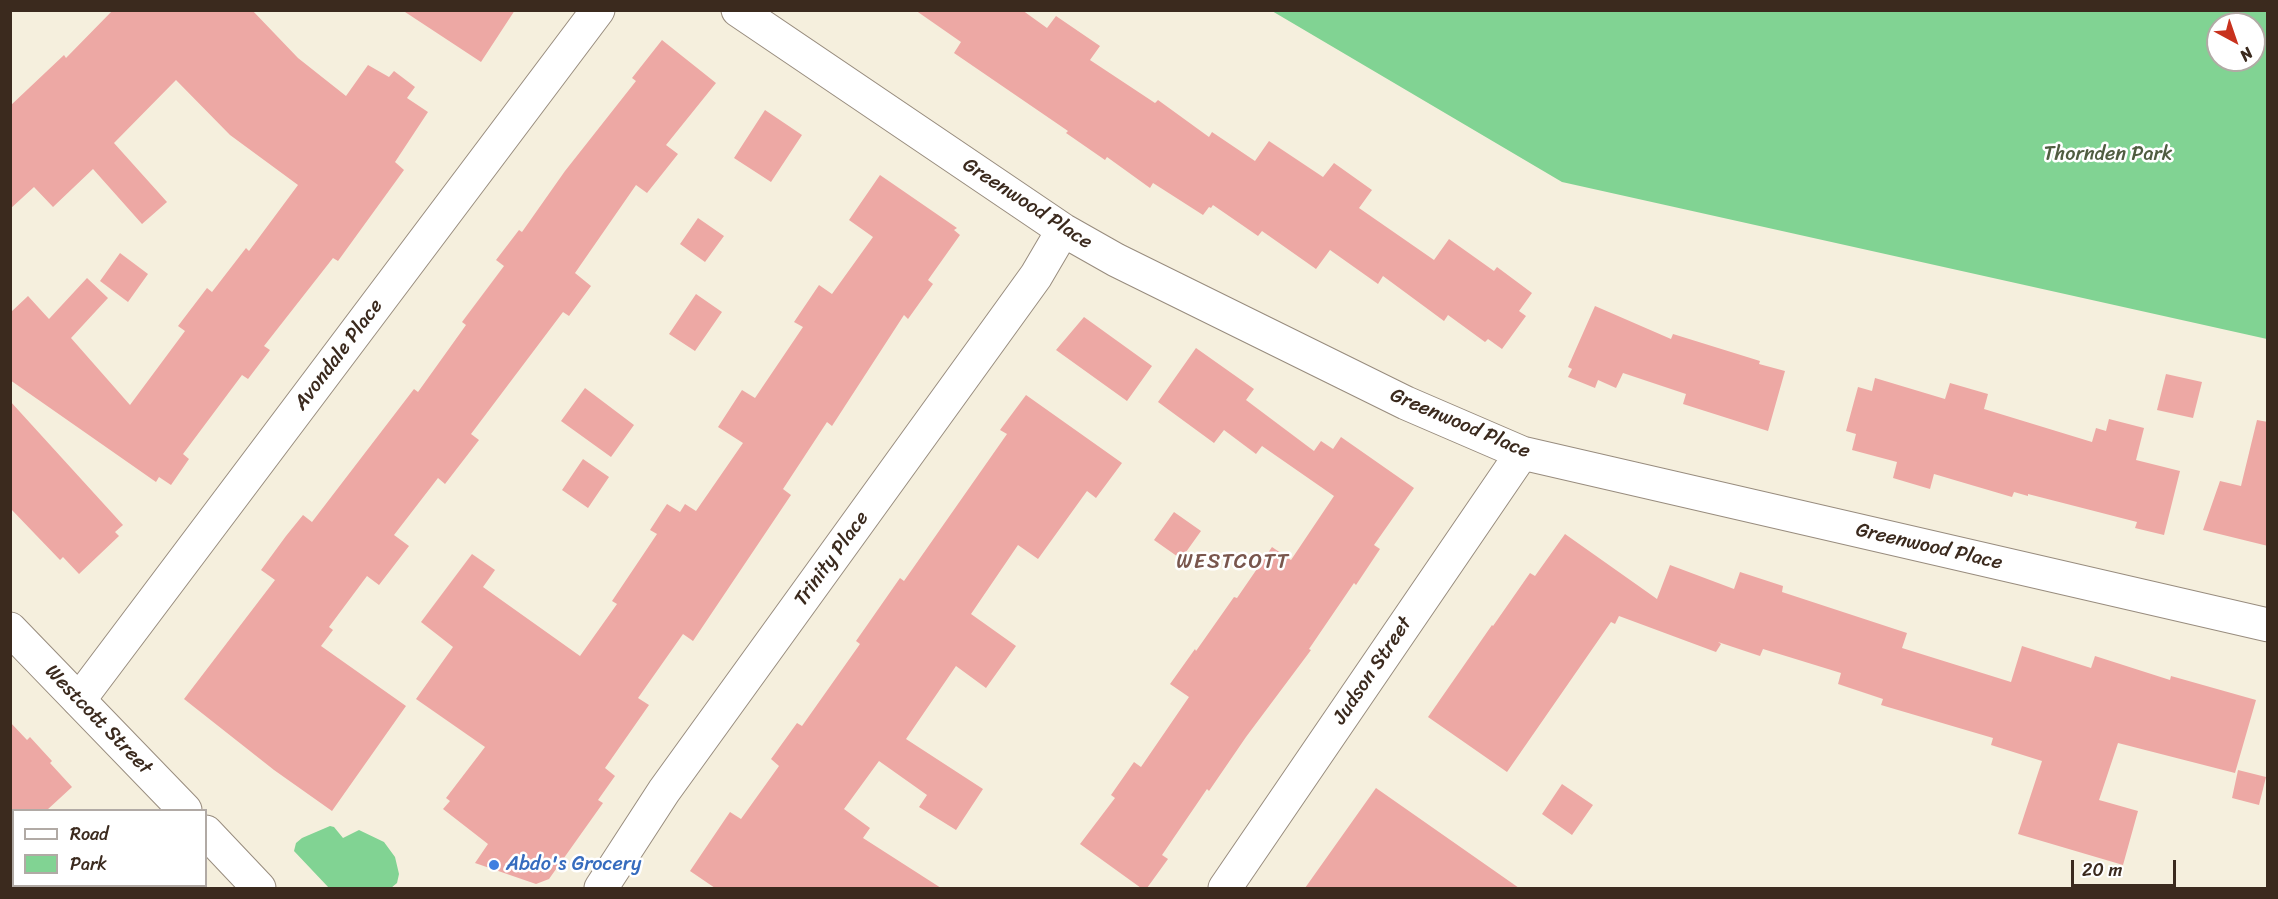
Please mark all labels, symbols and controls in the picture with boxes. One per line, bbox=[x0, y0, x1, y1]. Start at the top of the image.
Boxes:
north arrow bbox=[2206, 12, 2266, 72]
text: N bbox=[2233, 40, 2260, 69]
park label: Thornden Park bbox=[2044, 143, 2172, 167]
street label: Greenwood Place bbox=[958, 153, 1096, 255]
street label: Avondale Place bbox=[290, 295, 388, 415]
street label: Greenwood Place bbox=[1386, 384, 1534, 464]
street label: Trinity Place bbox=[790, 507, 874, 611]
street label: Greenwood Place bbox=[1853, 518, 2005, 576]
district label: WESTCOTT bbox=[1178, 550, 1288, 576]
street label: Judson Street bbox=[1328, 613, 1418, 729]
street label: Westcott Street bbox=[39, 660, 157, 780]
legend bbox=[12, 809, 207, 887]
text: Road bbox=[70, 818, 109, 850]
text: Park bbox=[70, 848, 107, 880]
scale bar bbox=[2074, 848, 2179, 886]
place label: Abdo's Grocery bbox=[506, 853, 641, 877]
text: 20 m bbox=[2082, 854, 2122, 886]
marker: Abdo's Grocery bbox=[487, 858, 501, 872]

